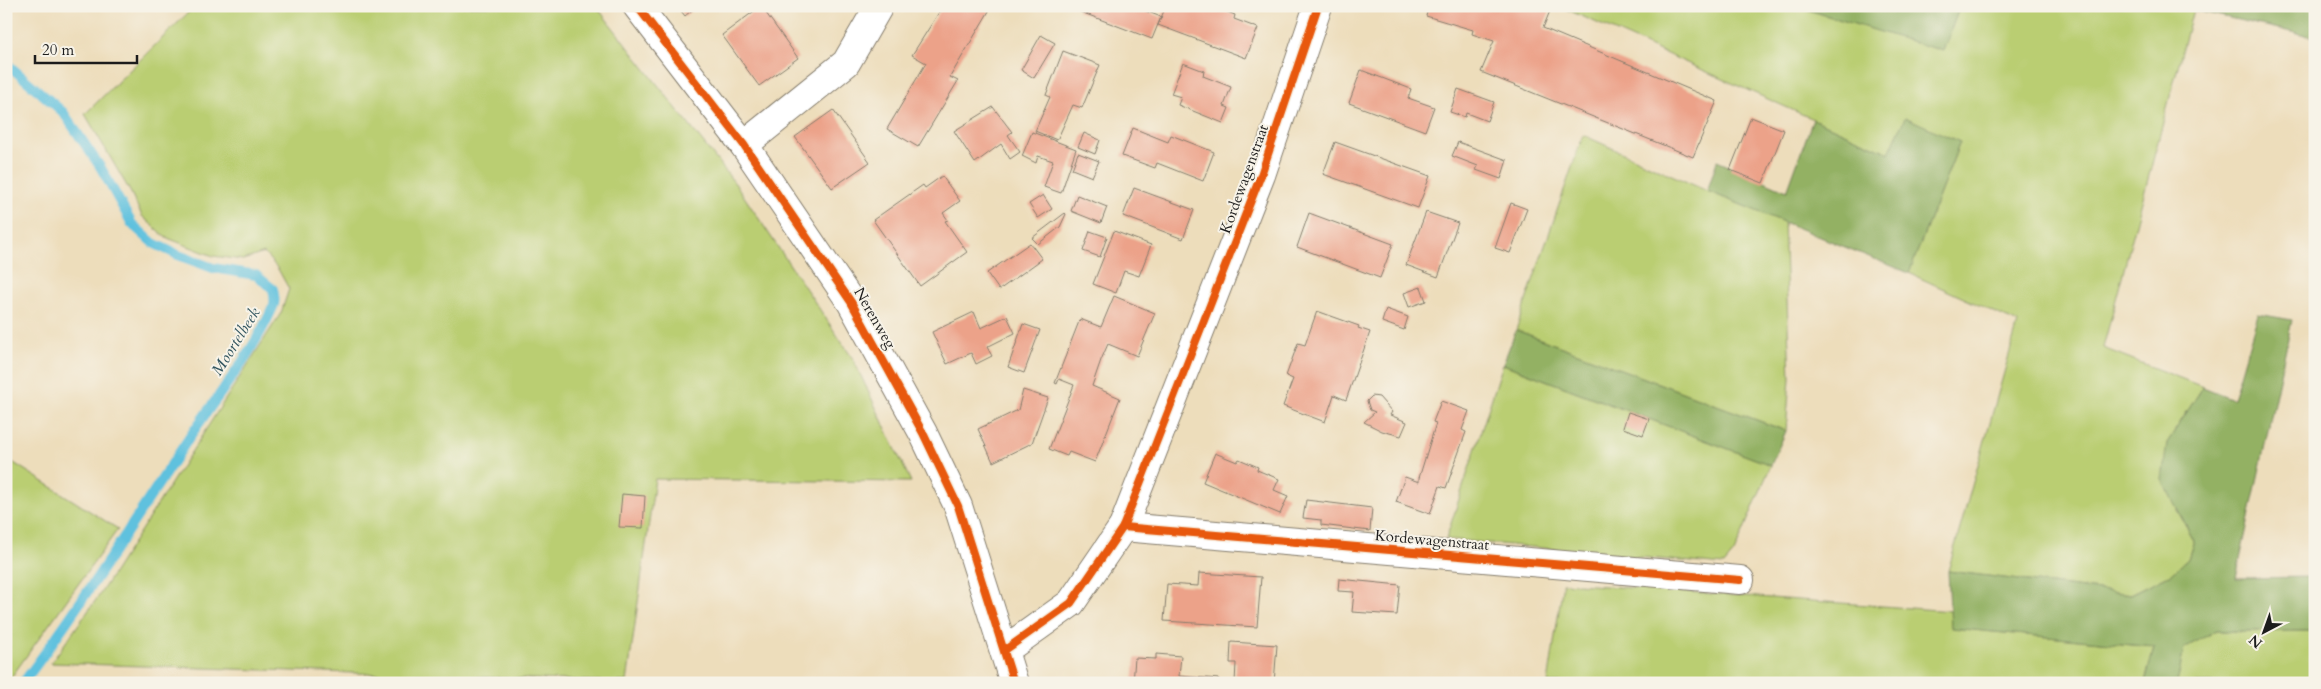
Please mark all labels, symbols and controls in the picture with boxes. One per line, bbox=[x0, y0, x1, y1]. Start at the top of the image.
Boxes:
scale bar bbox=[35, 32, 138, 64]
text: 20 m bbox=[42, 40, 74, 60]
street label: Kordewagenstraat bbox=[1215, 121, 1273, 236]
street label: Nerenweg bbox=[849, 284, 901, 353]
water label: Moortelbeek bbox=[206, 303, 266, 380]
street label: Kordewagenstraat bbox=[1374, 525, 1490, 555]
north arrow bbox=[2238, 606, 2288, 656]
text: N bbox=[2245, 630, 2267, 653]

